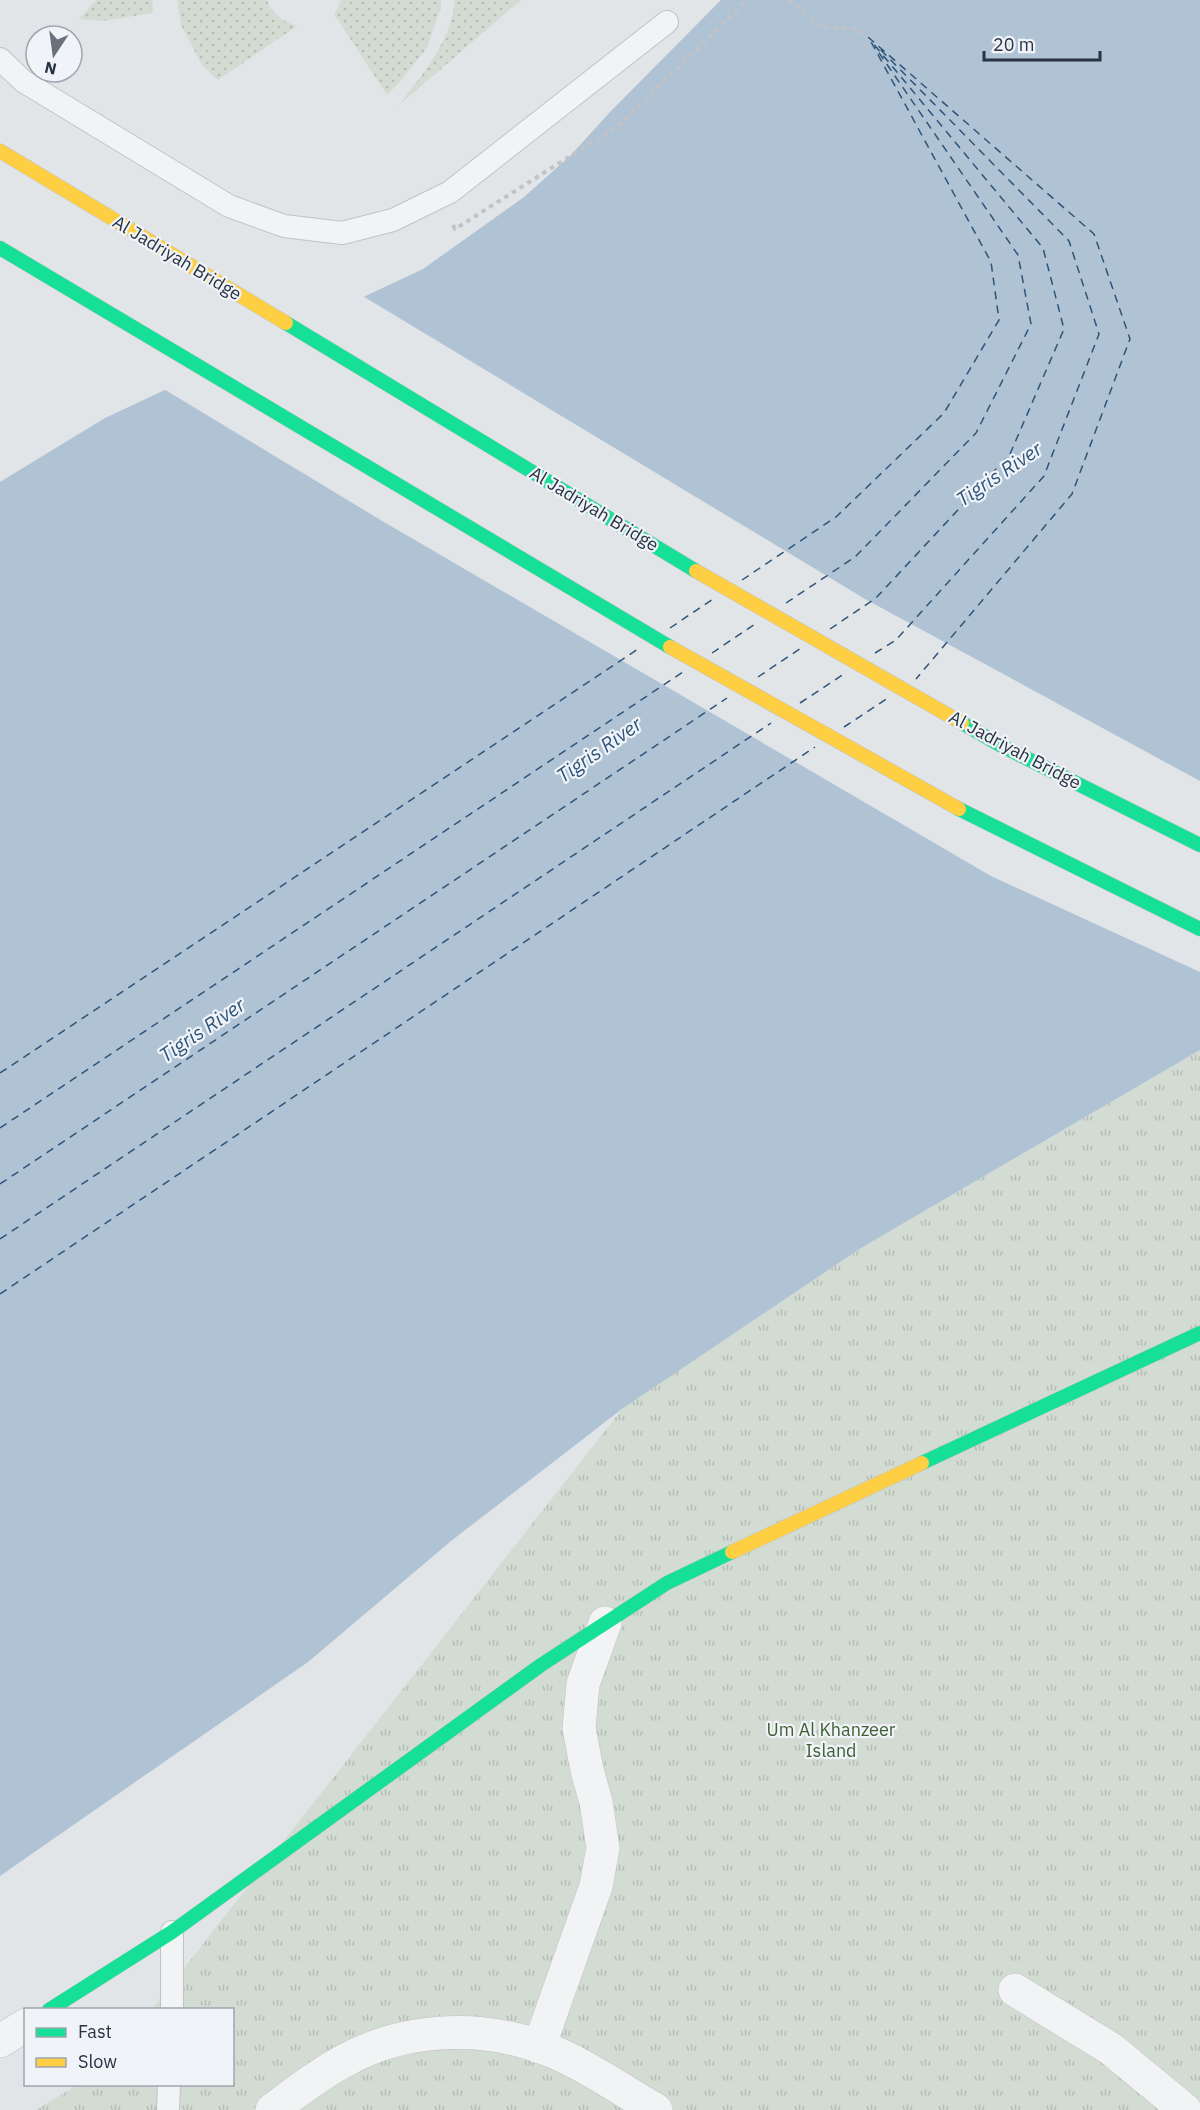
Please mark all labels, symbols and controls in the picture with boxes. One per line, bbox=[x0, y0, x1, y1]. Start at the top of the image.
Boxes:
north arrow bbox=[24, 24, 84, 84]
scale bar bbox=[984, 24, 1100, 62]
text: 20 m bbox=[993, 33, 1035, 56]
text: N bbox=[43, 58, 59, 80]
street label: Al Jadriyah Bridge bbox=[109, 210, 246, 305]
water label: Tigris River bbox=[951, 435, 1048, 512]
street label: Al Jadriyah Bridge bbox=[526, 461, 663, 556]
street label: Al Jadriyah Bridge bbox=[945, 705, 1085, 794]
water label: Tigris River bbox=[551, 710, 647, 789]
water label: Tigris River bbox=[154, 991, 251, 1068]
park label: Um Al Khanzeer Island bbox=[767, 1718, 896, 1762]
legend bbox=[24, 2008, 234, 2086]
text: Fast bbox=[78, 2020, 112, 2043]
text: Slow bbox=[78, 2050, 117, 2073]

